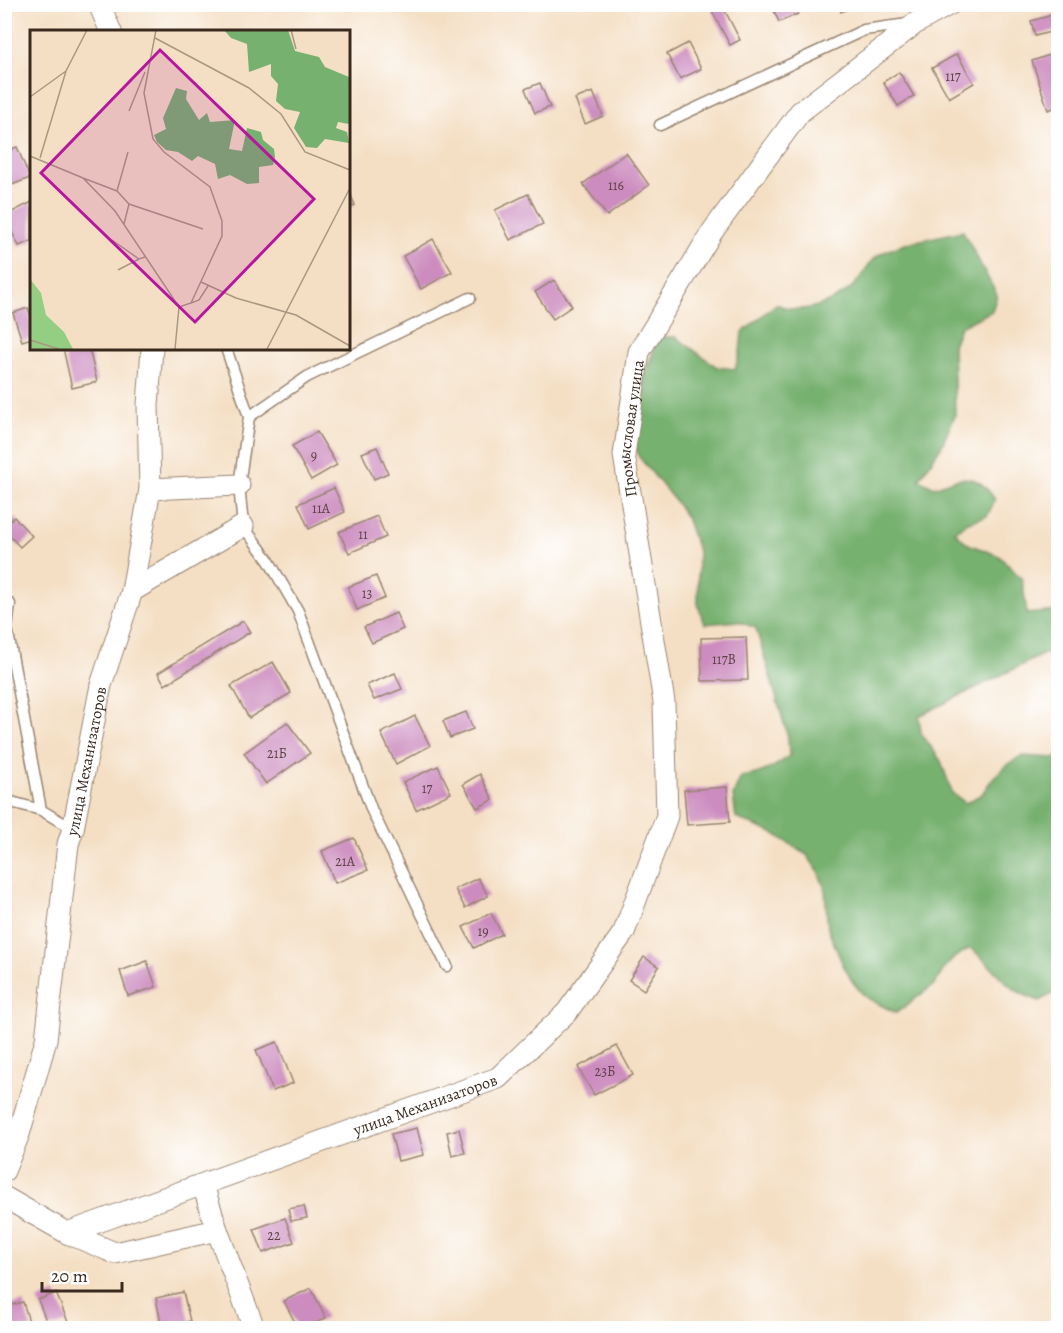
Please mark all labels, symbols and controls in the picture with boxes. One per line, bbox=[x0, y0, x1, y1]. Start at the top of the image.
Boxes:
inset map bbox=[30, 30, 350, 350]
house number: 117 bbox=[945, 67, 961, 86]
house number: 116 bbox=[608, 176, 624, 195]
street label: Промысловая улица bbox=[614, 358, 650, 499]
house number: 9 bbox=[311, 446, 317, 465]
house number: 11А bbox=[312, 499, 331, 518]
house number: 11 bbox=[358, 525, 368, 544]
house number: 13 bbox=[362, 584, 372, 603]
house number: 117В bbox=[712, 650, 736, 669]
street label: улица Механизаторов bbox=[61, 685, 112, 840]
house number: 21Б bbox=[267, 744, 287, 763]
house number: 17 bbox=[422, 779, 432, 798]
house number: 21А bbox=[335, 852, 356, 871]
house number: 19 bbox=[477, 922, 489, 941]
house number: 23Б bbox=[595, 1062, 615, 1081]
street label: улица Механизаторов bbox=[349, 1069, 500, 1142]
house number: 22 bbox=[267, 1226, 281, 1245]
scale bar bbox=[42, 1255, 122, 1293]
text: 20 m bbox=[51, 1264, 88, 1288]

